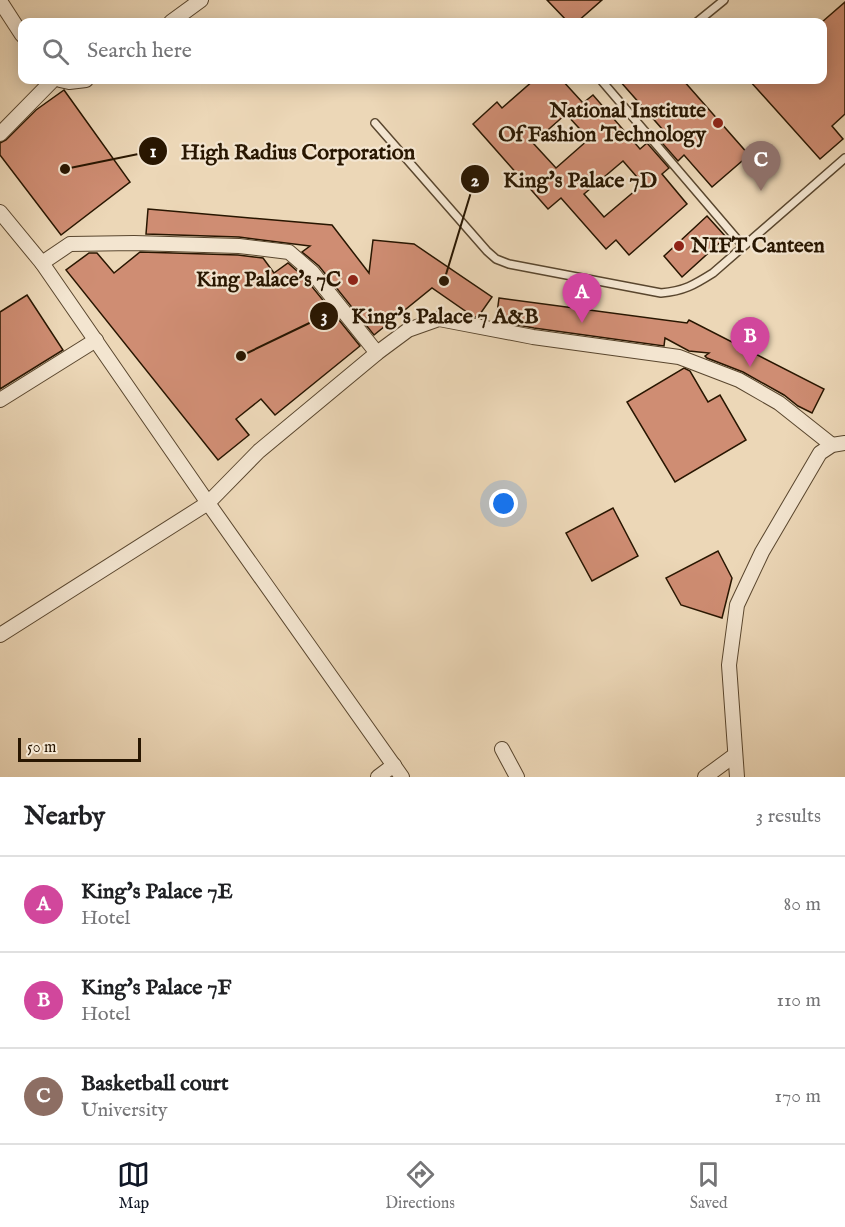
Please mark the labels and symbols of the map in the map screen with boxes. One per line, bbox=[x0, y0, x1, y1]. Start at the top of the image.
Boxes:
place label: National Institute Of Fashion Technology bbox=[498, 98, 707, 149]
marker: National Institute Of Fashion Technology bbox=[711, 116, 725, 130]
callout: High Radius Corporation bbox=[138, 131, 427, 171]
text: High Radius Corporation bbox=[181, 139, 416, 167]
text: 1 bbox=[150, 141, 157, 164]
pin: C bbox=[742, 142, 780, 191]
callout: King's Palace 7D bbox=[460, 159, 669, 199]
text: King's Palace 7D bbox=[503, 167, 657, 195]
text: 2 bbox=[471, 170, 480, 193]
place label: NIFT Canteen bbox=[690, 233, 825, 260]
marker: NIFT Canteen bbox=[672, 239, 686, 253]
place label: King Palace's 7C bbox=[196, 267, 341, 294]
marker: King Palace's 7C bbox=[346, 273, 360, 287]
pin: A bbox=[562, 274, 602, 323]
callout: King's Palace 7 A&B bbox=[309, 296, 551, 336]
text: King's Palace 7 A&B bbox=[351, 303, 539, 331]
text: 3 bbox=[321, 306, 327, 329]
pin: B bbox=[730, 318, 770, 367]
your location bbox=[489, 489, 518, 518]
scale bar bbox=[18, 735, 141, 762]

